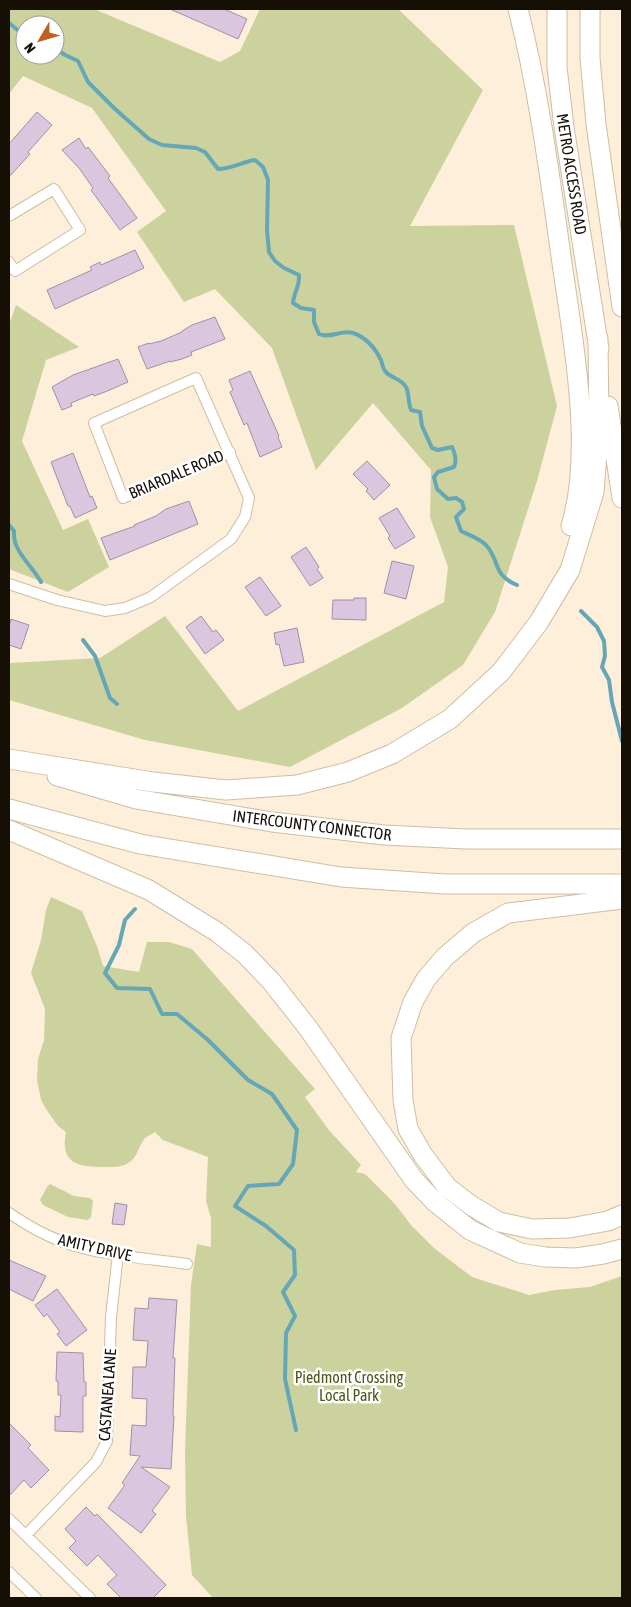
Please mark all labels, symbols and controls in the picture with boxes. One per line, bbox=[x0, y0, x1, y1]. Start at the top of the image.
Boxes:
north arrow bbox=[15, 15, 65, 65]
text: N bbox=[21, 40, 39, 56]
street label: METRO ACCESS ROAD bbox=[554, 112, 590, 236]
street label: BRIARDALE ROAD bbox=[126, 446, 226, 502]
street label: INTERCOUNTY CONNECTOR bbox=[232, 806, 392, 844]
street label: AMITY DRIVE bbox=[57, 1230, 134, 1264]
street label: CASTANEA LANE bbox=[95, 1348, 119, 1442]
park label: Piedmont Crossing Local Park bbox=[295, 1368, 403, 1404]

